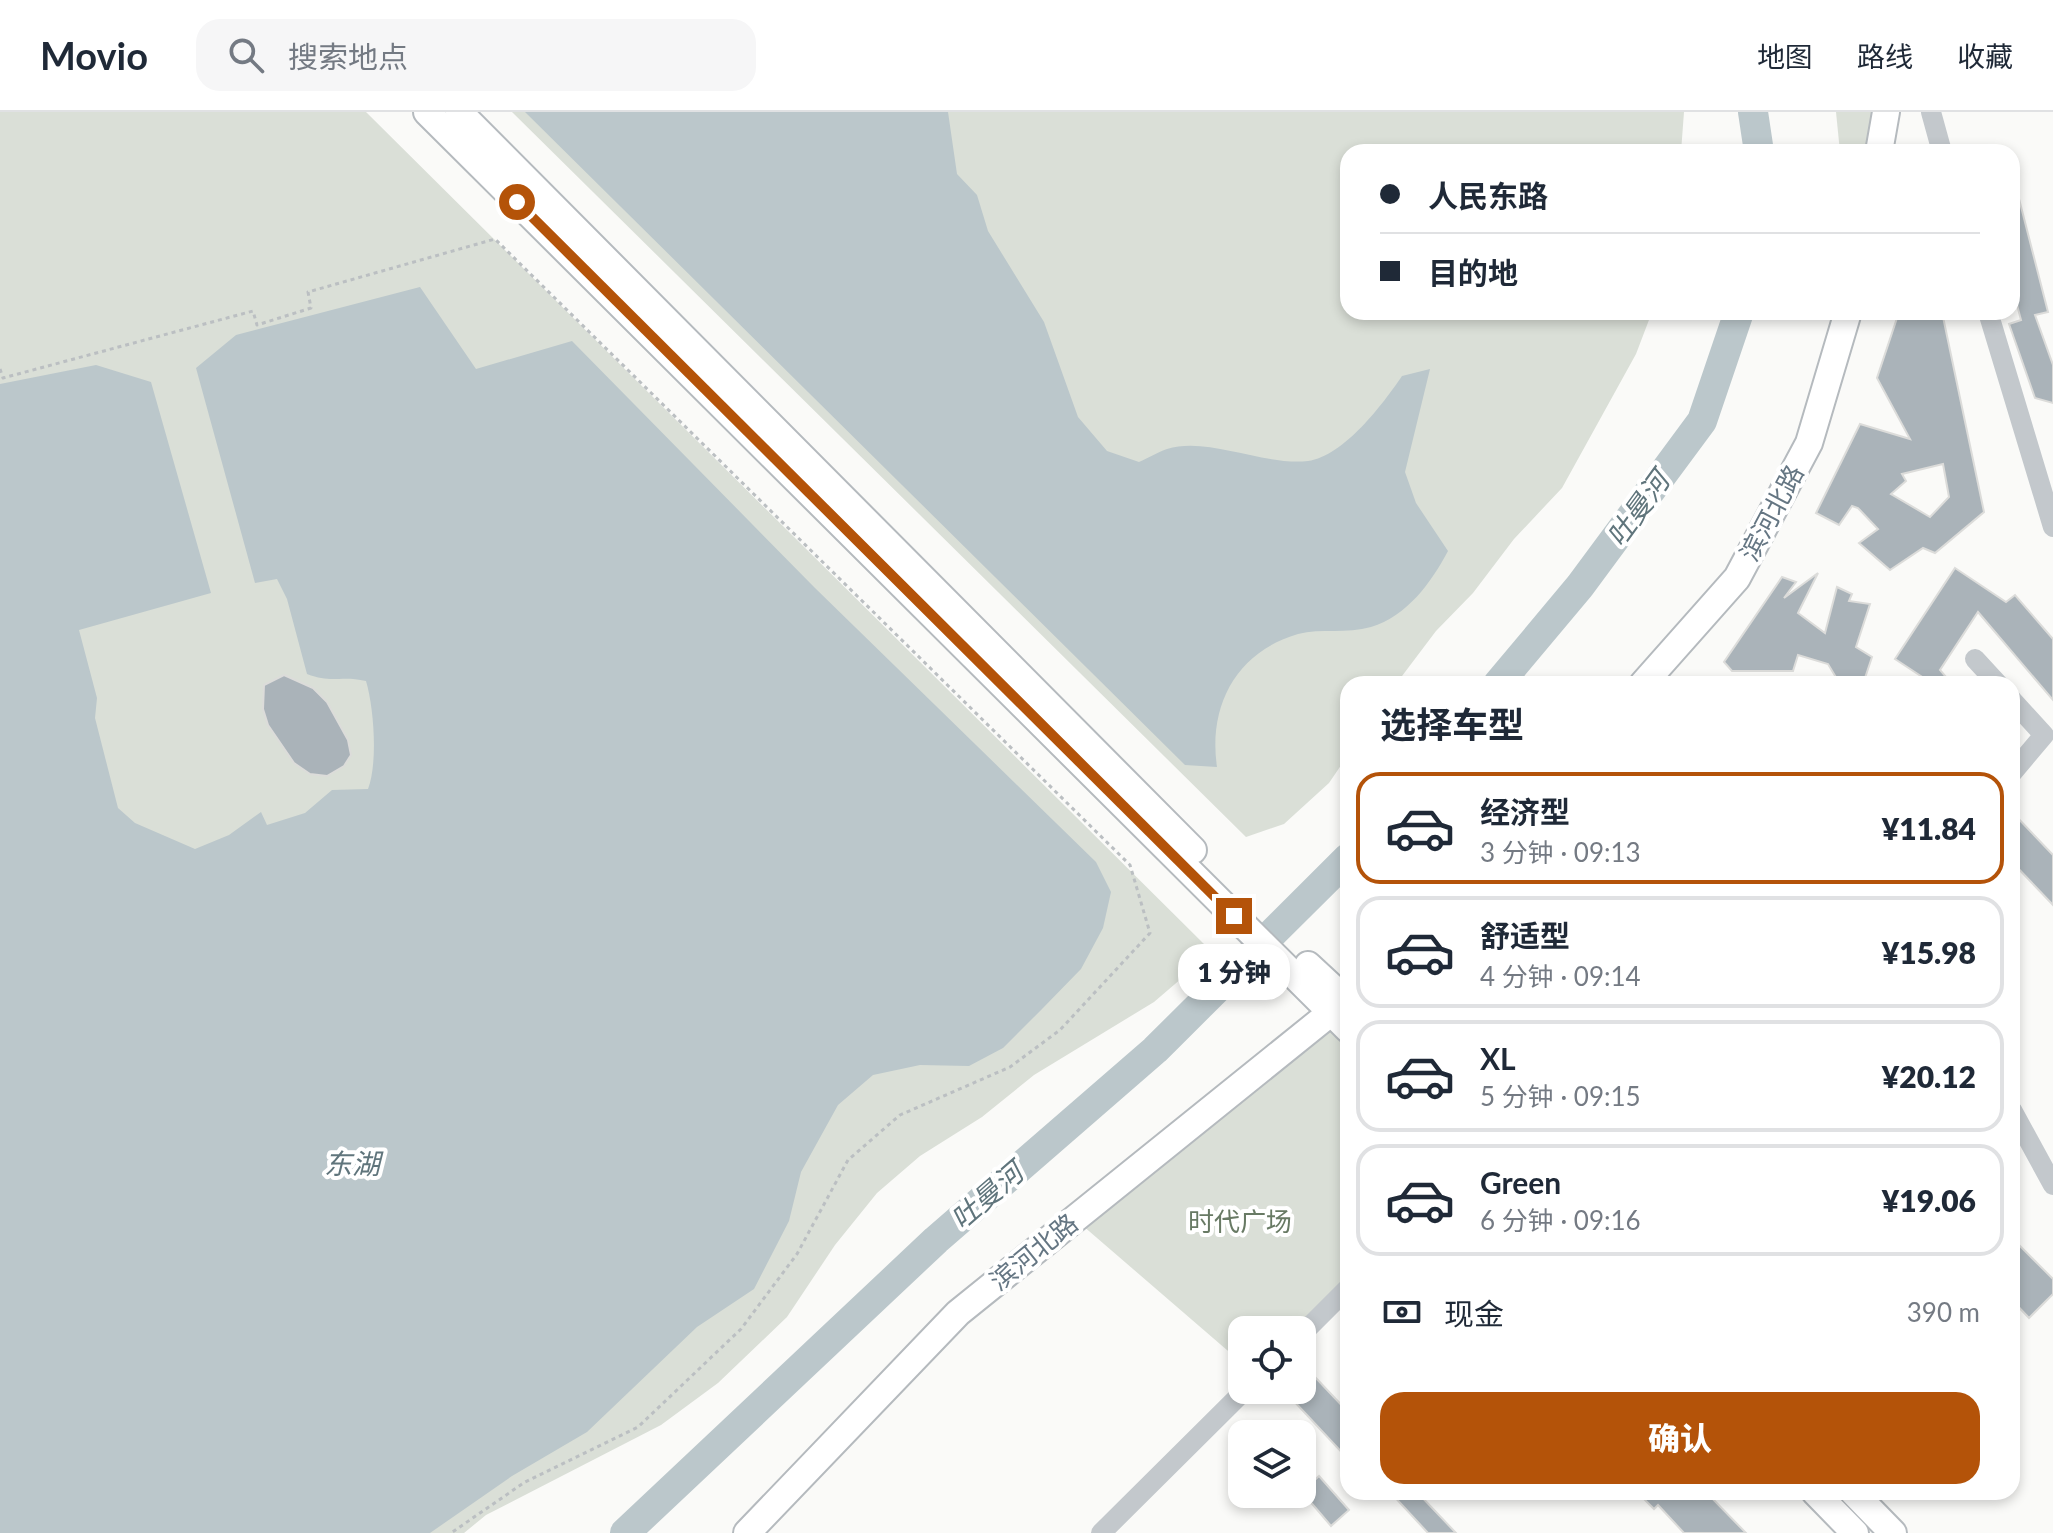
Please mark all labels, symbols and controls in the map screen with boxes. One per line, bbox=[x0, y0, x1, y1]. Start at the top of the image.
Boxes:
search box bbox=[196, 19, 756, 91]
text: Movio bbox=[40, 32, 148, 78]
icon: search bbox=[224, 33, 268, 77]
text: 搜索地点 bbox=[288, 38, 408, 74]
text: 地图 bbox=[1757, 39, 1813, 73]
text: 路线 bbox=[1857, 39, 1913, 73]
text: 收藏 bbox=[1957, 39, 2013, 73]
text: 人民东路 bbox=[1428, 177, 1548, 213]
route start bbox=[499, 184, 535, 220]
text: 目的地 bbox=[1428, 254, 1518, 290]
street label: 滨河北路 bbox=[1733, 459, 1810, 566]
water label: 吐曼河 bbox=[1599, 460, 1679, 552]
text: 选择车型 bbox=[1380, 702, 1524, 746]
icon: car bbox=[1384, 792, 1456, 864]
text: 经济型 bbox=[1480, 793, 1570, 829]
text: ¥11.84 bbox=[1882, 810, 1976, 846]
text: 3 分钟 · 09:13 bbox=[1480, 836, 1641, 868]
route end bbox=[1216, 898, 1252, 934]
icon: car bbox=[1384, 916, 1456, 988]
text: 舒适型 bbox=[1480, 917, 1570, 953]
text: ¥15.98 bbox=[1882, 934, 1976, 970]
callout: 1 分钟 bbox=[1178, 944, 1290, 1000]
text: 1 分钟 bbox=[1197, 956, 1271, 988]
text: 4 分钟 · 09:14 bbox=[1480, 960, 1641, 992]
icon: car bbox=[1384, 1040, 1456, 1112]
text: XL bbox=[1480, 1040, 1516, 1076]
text: ¥20.12 bbox=[1882, 1058, 1976, 1094]
text: 5 分钟 · 09:15 bbox=[1480, 1080, 1641, 1112]
water label: 东湖 bbox=[324, 1146, 384, 1180]
water label: 吐曼河 bbox=[943, 1152, 1033, 1236]
icon: car bbox=[1384, 1164, 1456, 1236]
text: Green bbox=[1480, 1164, 1561, 1200]
text: ¥19.06 bbox=[1882, 1182, 1976, 1218]
text: 6 分钟 · 09:16 bbox=[1480, 1204, 1641, 1236]
park label: 时代广场 bbox=[1188, 1205, 1292, 1237]
street label: 滨河北路 bbox=[983, 1206, 1084, 1296]
icon: cash bbox=[1380, 1290, 1424, 1334]
text: 现金 bbox=[1444, 1295, 1504, 1331]
text: 390 m bbox=[1907, 1296, 1980, 1328]
map controls bbox=[1228, 1316, 1316, 1508]
button: locate bbox=[1228, 1316, 1316, 1404]
button: 确认 bbox=[1380, 1392, 1980, 1484]
button: layers bbox=[1228, 1420, 1316, 1508]

